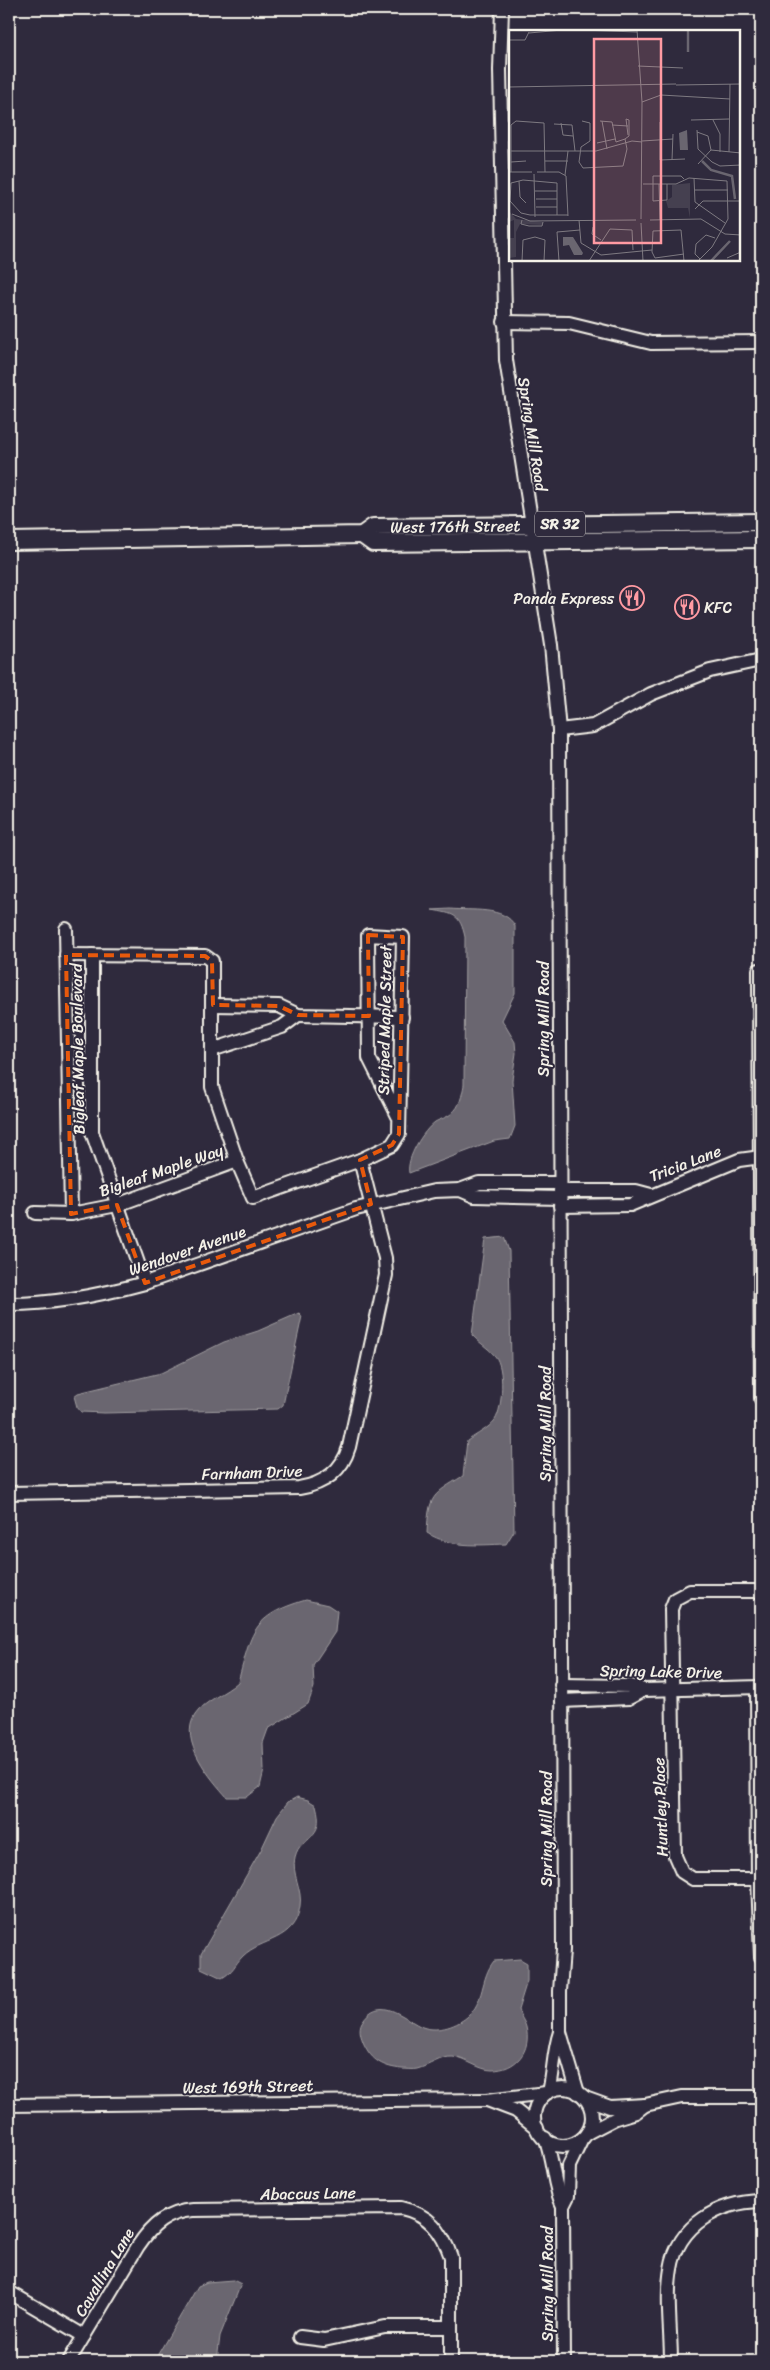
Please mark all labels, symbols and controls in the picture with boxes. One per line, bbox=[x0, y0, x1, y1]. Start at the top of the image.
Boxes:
inset map bbox=[509, 30, 740, 261]
street label: Spring Mill Road bbox=[509, 375, 556, 495]
street label: West 176th Street bbox=[390, 511, 521, 542]
road number: SR 32 bbox=[535, 512, 585, 536]
place label: Panda Express bbox=[513, 584, 615, 613]
restaurant icon: Panda Express bbox=[619, 585, 645, 611]
place label: KFC bbox=[704, 593, 732, 622]
restaurant icon: KFC bbox=[674, 594, 700, 620]
street label: Striped Maple Street bbox=[369, 944, 400, 1095]
street label: Spring Mill Road bbox=[529, 960, 558, 1077]
street label: Bigleaf Maple Boulevard bbox=[61, 962, 93, 1135]
street label: Bigleaf Maple Way bbox=[95, 1135, 228, 1205]
street label: Tricia Lane bbox=[645, 1136, 726, 1191]
street label: Wendover Avenue bbox=[124, 1217, 250, 1284]
street label: Spring Mill Road bbox=[531, 1365, 560, 1482]
street label: Farnham Drive bbox=[201, 1456, 303, 1489]
street label: Spring Lake Drive bbox=[600, 1656, 722, 1687]
street label: Huntley Place bbox=[644, 1757, 677, 1857]
street label: Spring Mill Road bbox=[532, 1770, 561, 1887]
street label: West 169th Street bbox=[182, 2071, 314, 2102]
street label: Abaccus Lane bbox=[259, 2178, 356, 2209]
street label: Cavallina Lane bbox=[66, 2222, 143, 2322]
street label: Spring Mill Road bbox=[533, 2225, 562, 2342]

